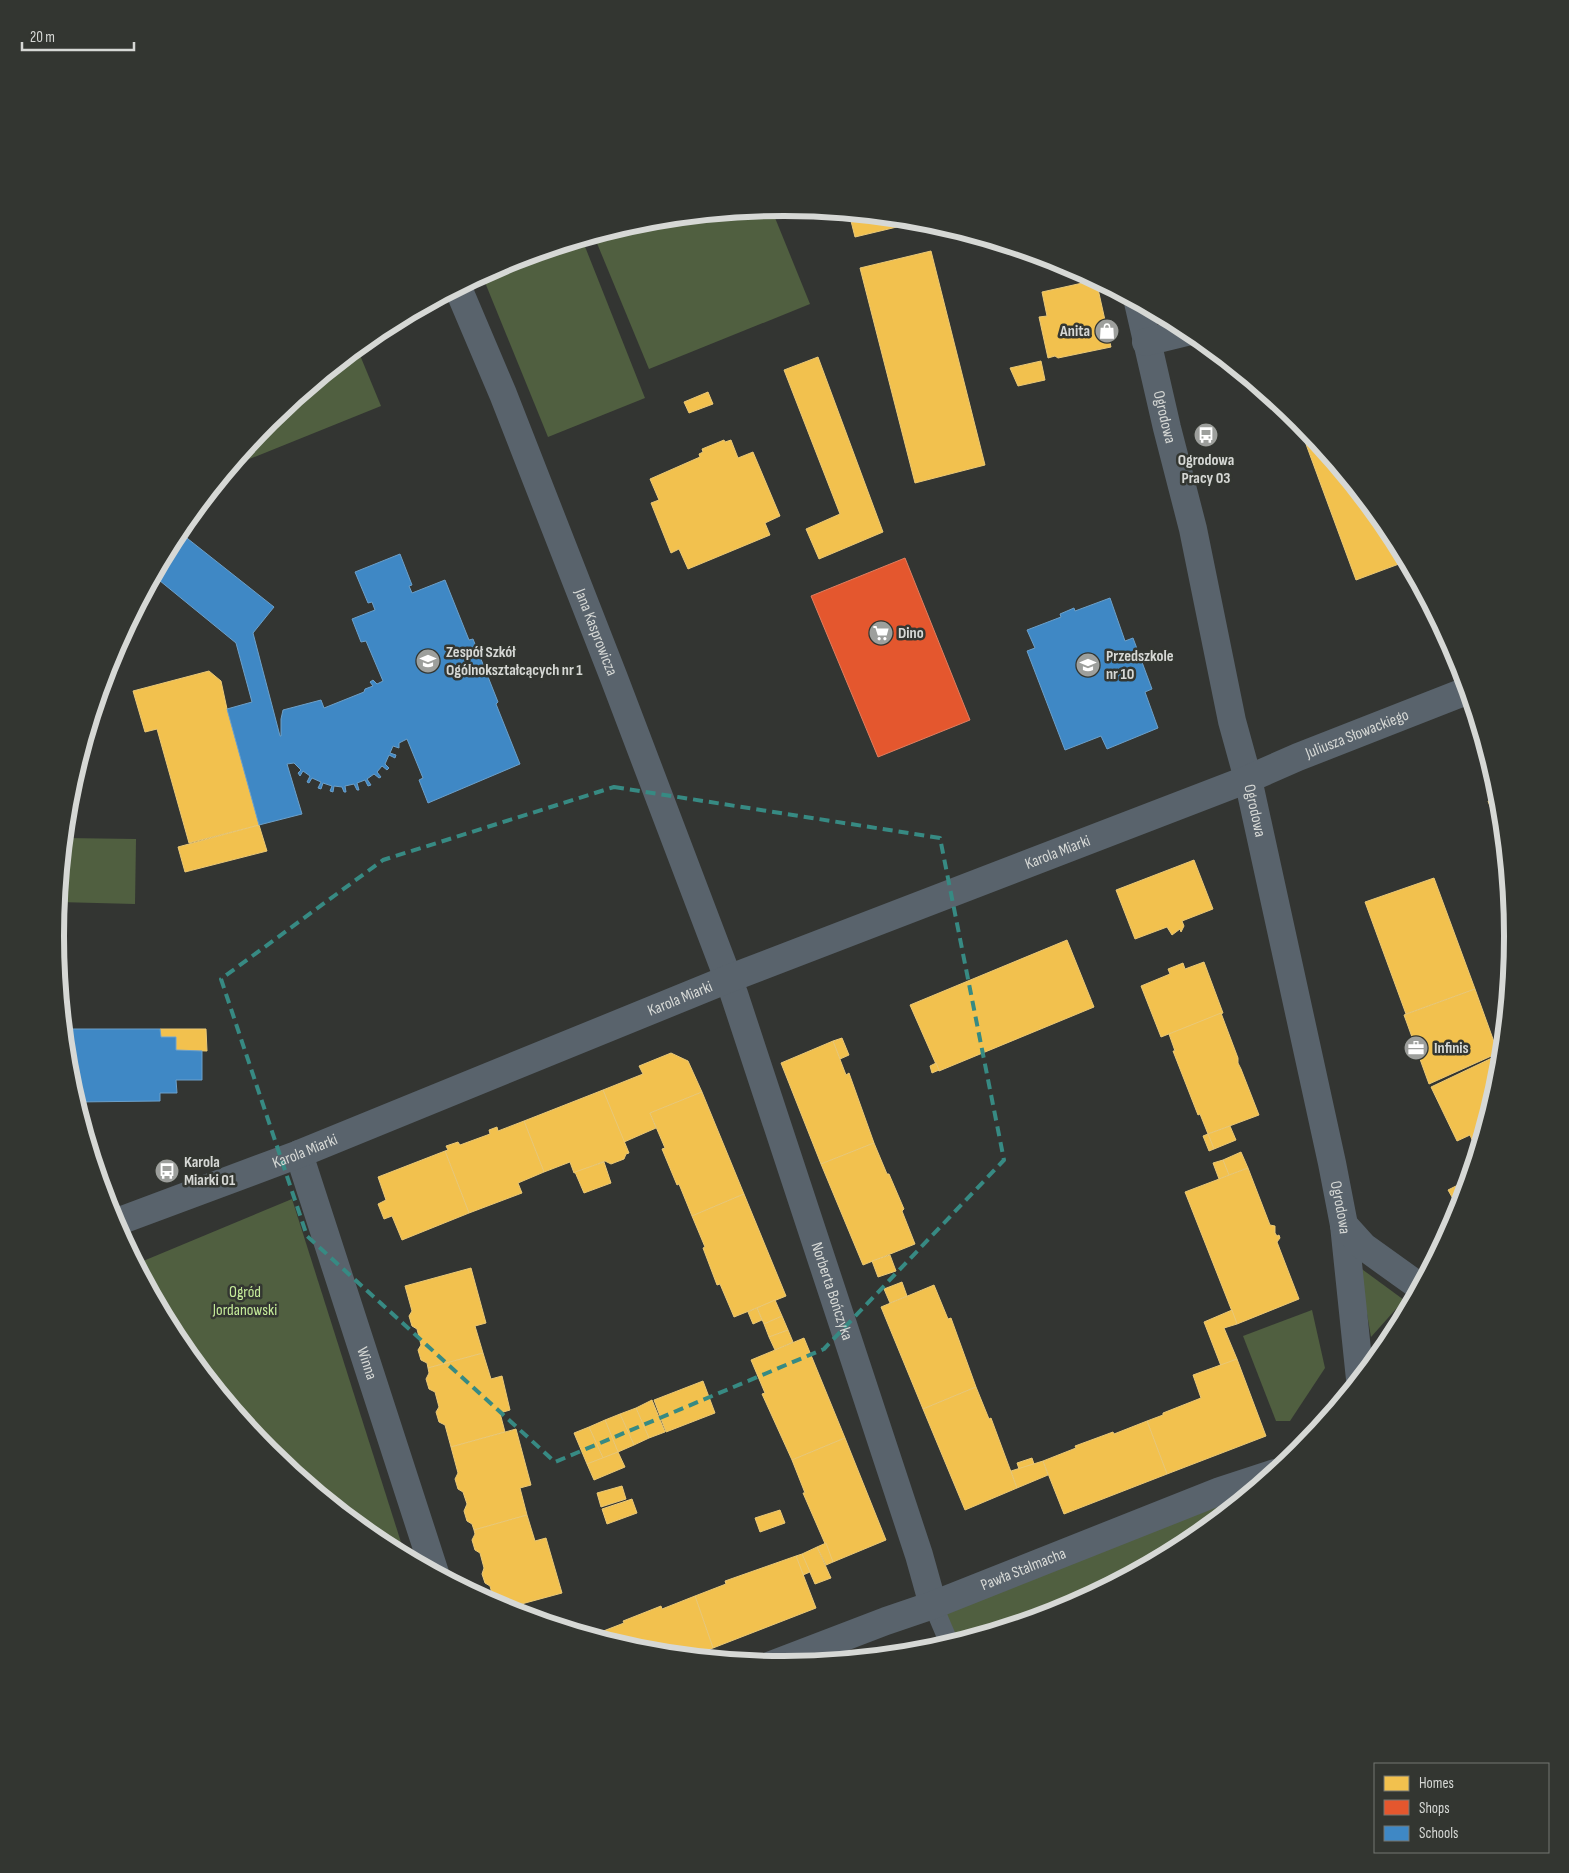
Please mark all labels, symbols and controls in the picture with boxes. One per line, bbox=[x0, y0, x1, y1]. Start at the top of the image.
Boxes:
scale bar bbox=[22, 20, 135, 52]
text: 20 m bbox=[30, 28, 55, 47]
shop icon: Anita bbox=[1094, 318, 1120, 344]
place label: Anita bbox=[1059, 322, 1090, 341]
street label: Ogrodowa bbox=[1149, 389, 1180, 445]
bus stop icon: Ogrodowa Pracy 03 bbox=[1193, 422, 1219, 448]
place label: Ogrodowa Pracy 03 bbox=[1178, 451, 1234, 488]
street label: Jana Kasprowicza bbox=[570, 585, 622, 679]
supermarket icon: Dino bbox=[868, 620, 894, 646]
place label: Dino bbox=[898, 624, 924, 643]
place label: Zespół Szkół Ogólnokształcących nr 1 bbox=[446, 643, 583, 680]
place label: Przedszkole nr 10 bbox=[1106, 647, 1174, 684]
school or university icon: Zespół Szkół Ogólnokształcących nr 1 bbox=[415, 648, 441, 674]
school or university icon: Przedszkole nr 10 bbox=[1075, 652, 1101, 678]
street label: Juliusza Słowackiego bbox=[1302, 705, 1411, 763]
street label: Ogrodowa bbox=[1240, 782, 1270, 839]
street label: Karola Miarki bbox=[1022, 831, 1093, 873]
street label: Karola Miarki bbox=[645, 977, 715, 1020]
office icon: Infinis bbox=[1403, 1035, 1429, 1061]
place label: Infinis bbox=[1434, 1039, 1469, 1058]
street label: Karola Miarki bbox=[270, 1130, 340, 1173]
place label: Karola Miarki 01 bbox=[184, 1153, 236, 1190]
bus stop icon: Karola Miarki 01 bbox=[154, 1158, 180, 1184]
street label: Ogrodowa bbox=[1326, 1179, 1354, 1235]
street label: Norberta Bończyka bbox=[807, 1240, 857, 1343]
park label: Ogród Jordanowski bbox=[212, 1283, 277, 1320]
street label: Winna bbox=[353, 1344, 381, 1382]
street label: Pawła Stalmacha bbox=[978, 1544, 1069, 1595]
legend bbox=[1374, 1763, 1549, 1853]
text: Homes bbox=[1419, 1774, 1454, 1793]
text: Shops bbox=[1419, 1799, 1450, 1818]
text: Schools bbox=[1419, 1824, 1458, 1843]

